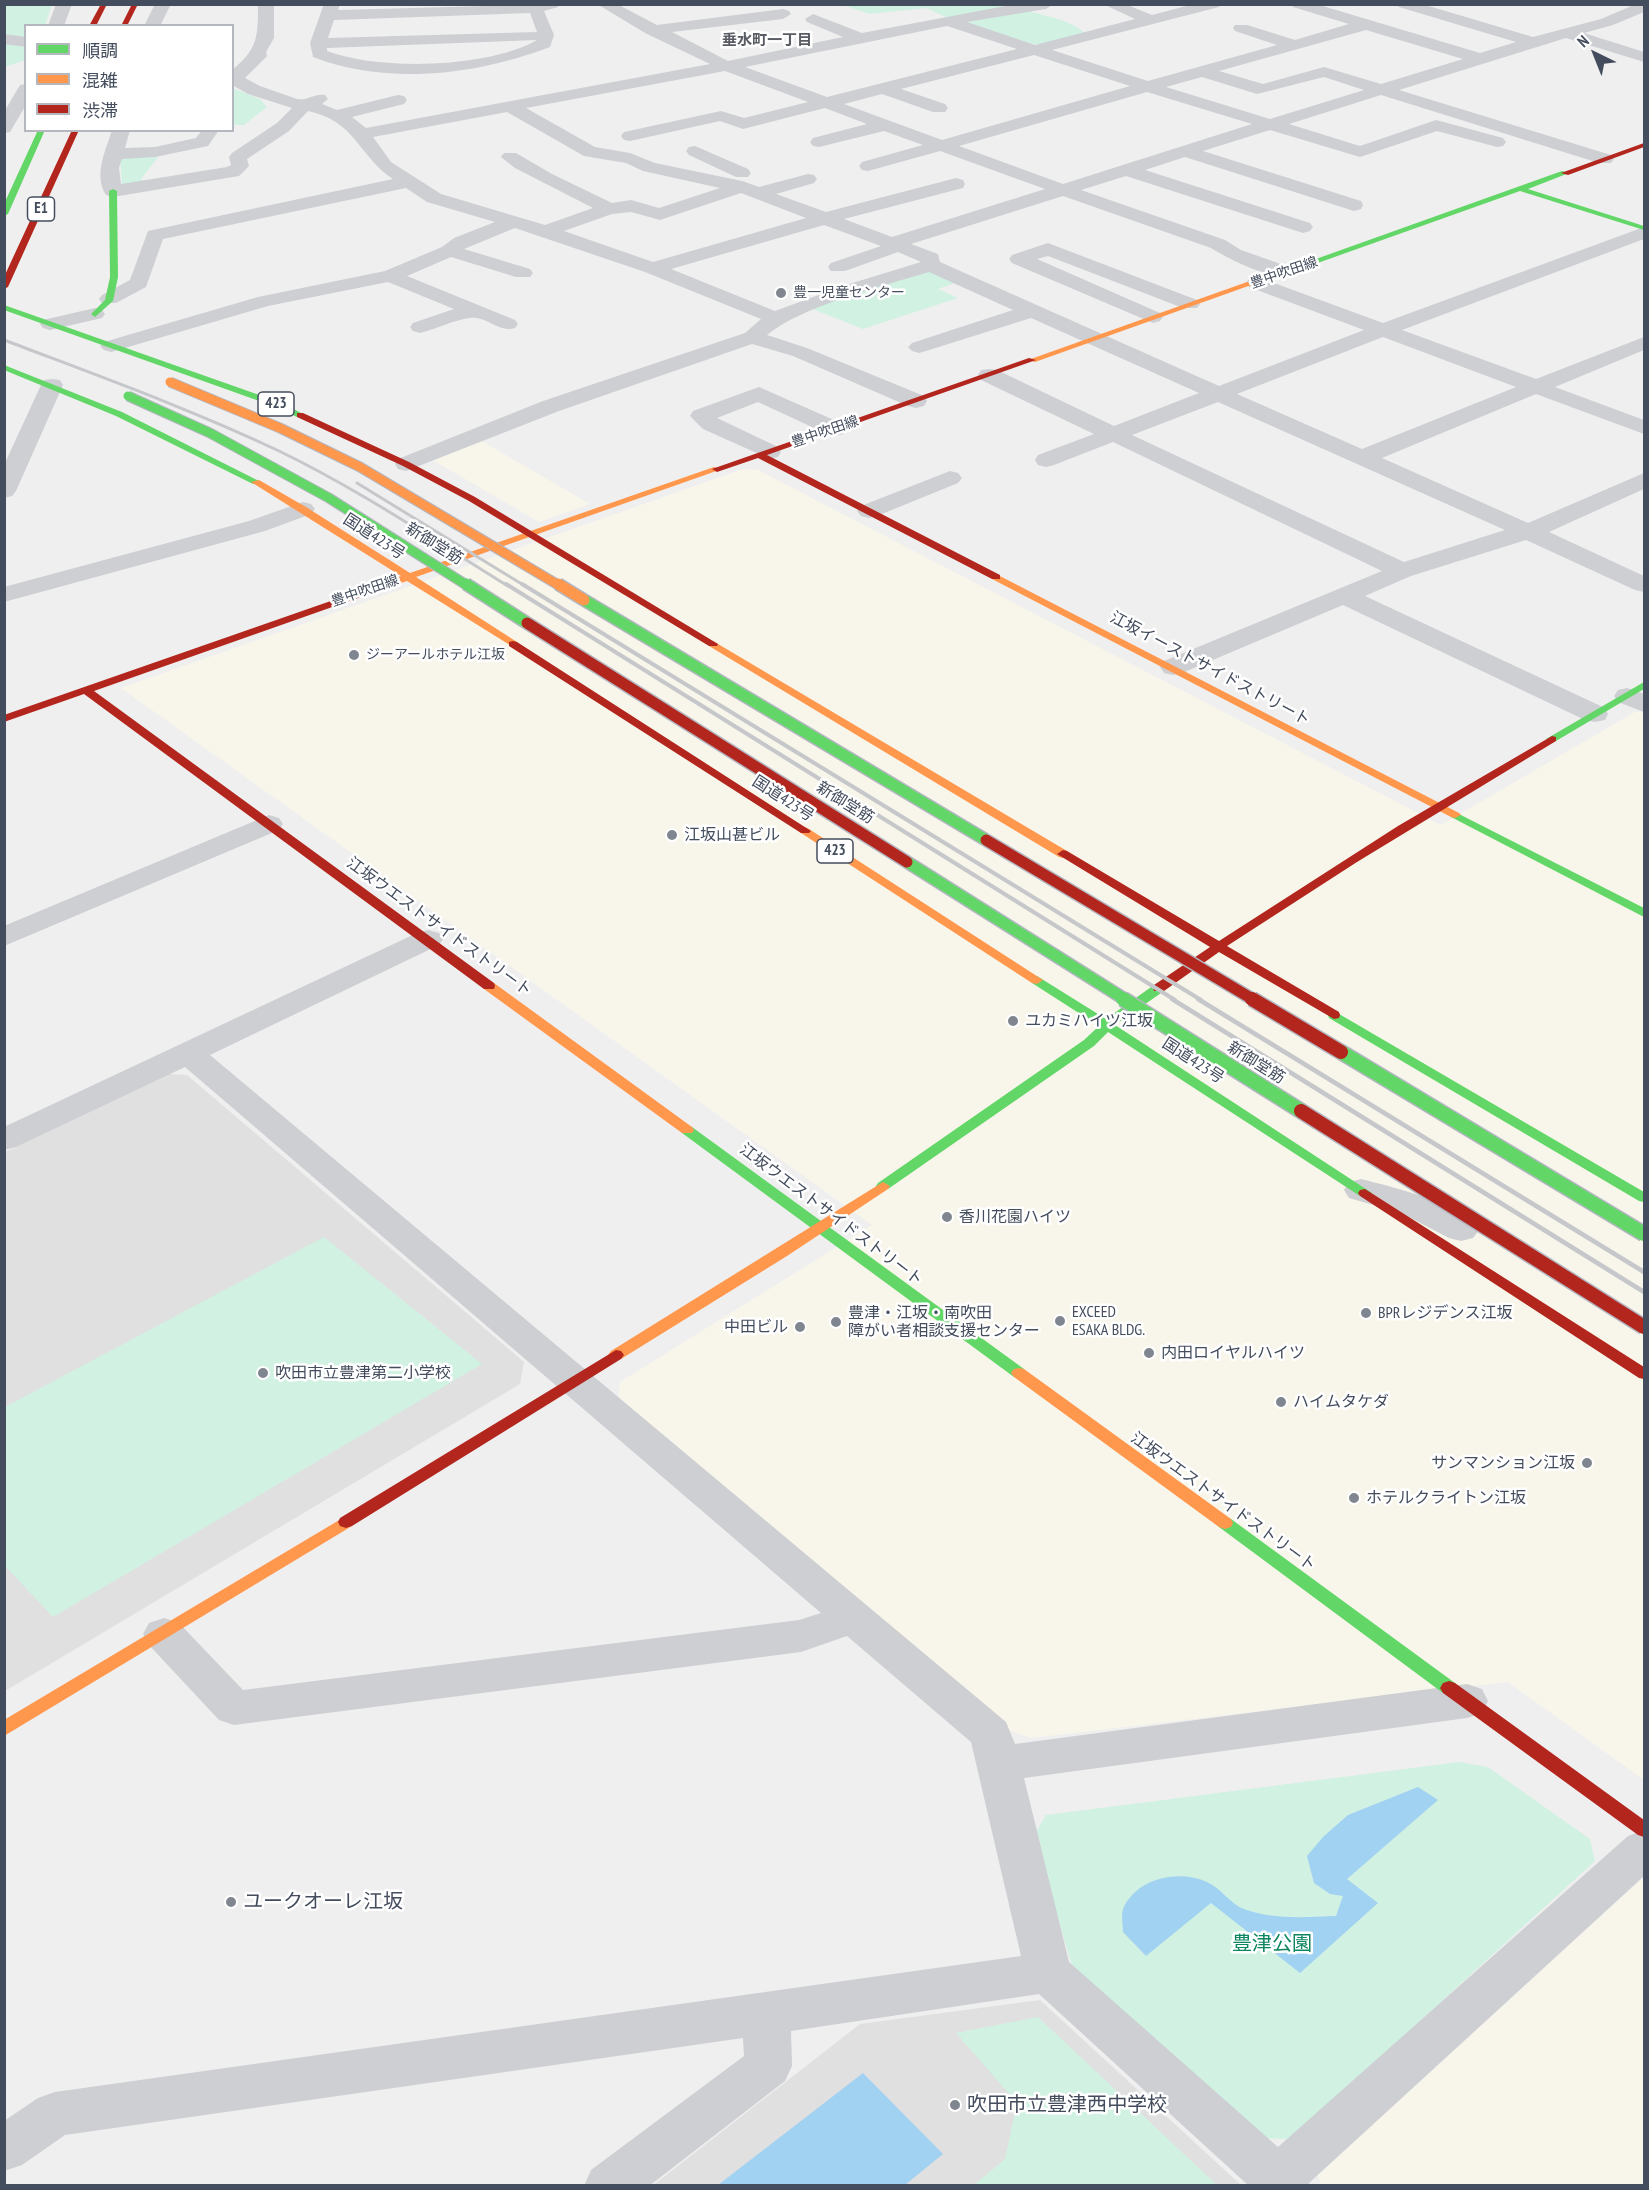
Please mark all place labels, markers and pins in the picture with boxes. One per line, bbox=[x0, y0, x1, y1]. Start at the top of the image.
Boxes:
place label: 豊一児童センター bbox=[793, 285, 905, 301]
marker: 豊一児童センター bbox=[774, 286, 788, 300]
place label: ジーアールホテル江坂 bbox=[366, 647, 505, 663]
marker: ジーアールホテル江坂 bbox=[347, 648, 361, 662]
place label: 江坂山甚ビル bbox=[684, 825, 780, 845]
marker: 江坂山甚ビル bbox=[665, 828, 679, 842]
place label: ユカミハイツ江坂 bbox=[1025, 1011, 1153, 1031]
marker: ユカミハイツ江坂 bbox=[1006, 1014, 1020, 1028]
place label: 香川花園ハイツ bbox=[959, 1207, 1071, 1227]
marker: 香川花園ハイツ bbox=[940, 1210, 954, 1224]
place label: EXCEED ESAKA BLDG. bbox=[1072, 1302, 1145, 1340]
place label: 豊津・江坂・南吹田 障がい者相談支援センター bbox=[848, 1303, 1040, 1341]
place label: BPRレジデンス江坂 bbox=[1378, 1303, 1512, 1323]
marker: BPRレジデンス江坂 bbox=[1359, 1306, 1373, 1320]
marker: EXCEED ESAKA BLDG. bbox=[1053, 1314, 1067, 1328]
marker: 豊津・江坂・南吹田 障がい者相談支援センター bbox=[829, 1315, 843, 1329]
place label: 中田ビル bbox=[724, 1317, 788, 1337]
marker: 中田ビル bbox=[793, 1320, 807, 1334]
place label: 内田ロイヤルハイツ bbox=[1161, 1343, 1305, 1363]
marker: 内田ロイヤルハイツ bbox=[1142, 1346, 1156, 1360]
place label: 吹田市立豊津第二小学校 bbox=[275, 1363, 451, 1383]
marker: 吹田市立豊津第二小学校 bbox=[256, 1366, 270, 1380]
place label: ハイムタケダ bbox=[1293, 1392, 1389, 1412]
marker: ハイムタケダ bbox=[1274, 1395, 1288, 1409]
place label: サンマンション江坂 bbox=[1431, 1453, 1575, 1473]
marker: サンマンション江坂 bbox=[1580, 1456, 1594, 1470]
place label: ホテルクライトン江坂 bbox=[1366, 1488, 1526, 1508]
marker: ホテルクライトン江坂 bbox=[1347, 1491, 1361, 1505]
place label: ユークオーレ江坂 bbox=[243, 1890, 403, 1914]
marker: ユークオーレ江坂 bbox=[224, 1895, 238, 1909]
place label: 吹田市立豊津西中学校 bbox=[967, 2093, 1167, 2117]
marker: 吹田市立豊津西中学校 bbox=[948, 2098, 962, 2112]

